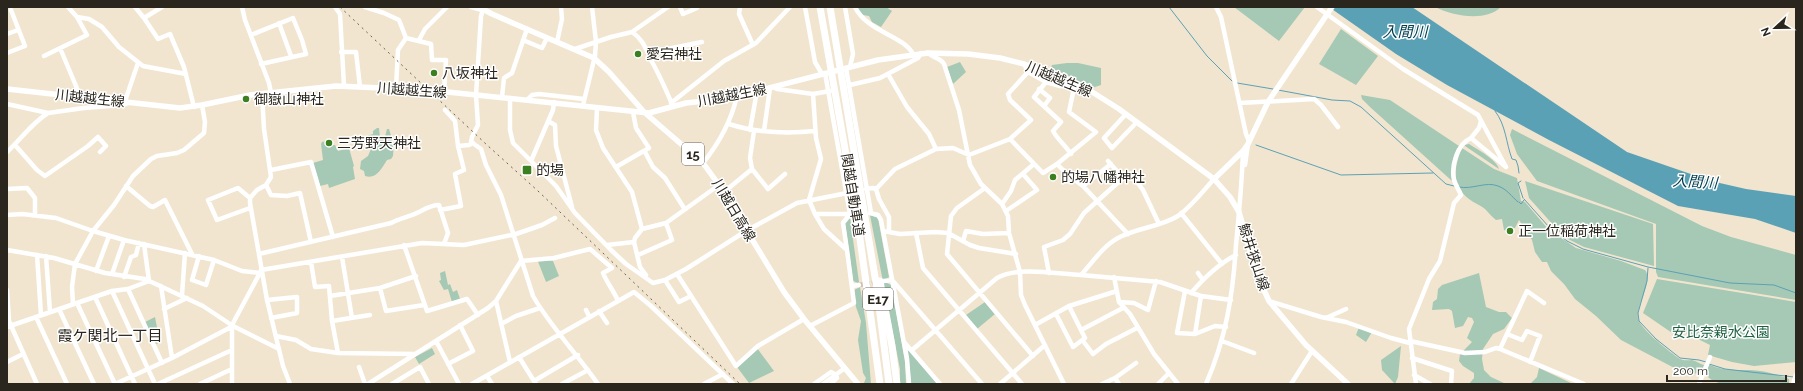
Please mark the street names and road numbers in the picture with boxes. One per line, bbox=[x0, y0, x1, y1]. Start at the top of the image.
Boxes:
street label: 川越越生線 bbox=[1024, 58, 1094, 100]
street label: 川越越生線 bbox=[377, 80, 447, 100]
street label: 川越越生線 bbox=[696, 80, 768, 110]
street label: 川越越生線 bbox=[54, 86, 126, 110]
road number: 15 bbox=[682, 143, 704, 165]
street label: 関越自動車道 bbox=[839, 152, 867, 238]
street label: 川越日高線 bbox=[709, 176, 759, 244]
street label: 鯨井狭山線 bbox=[1236, 221, 1272, 293]
road number: E17 bbox=[863, 288, 893, 310]

